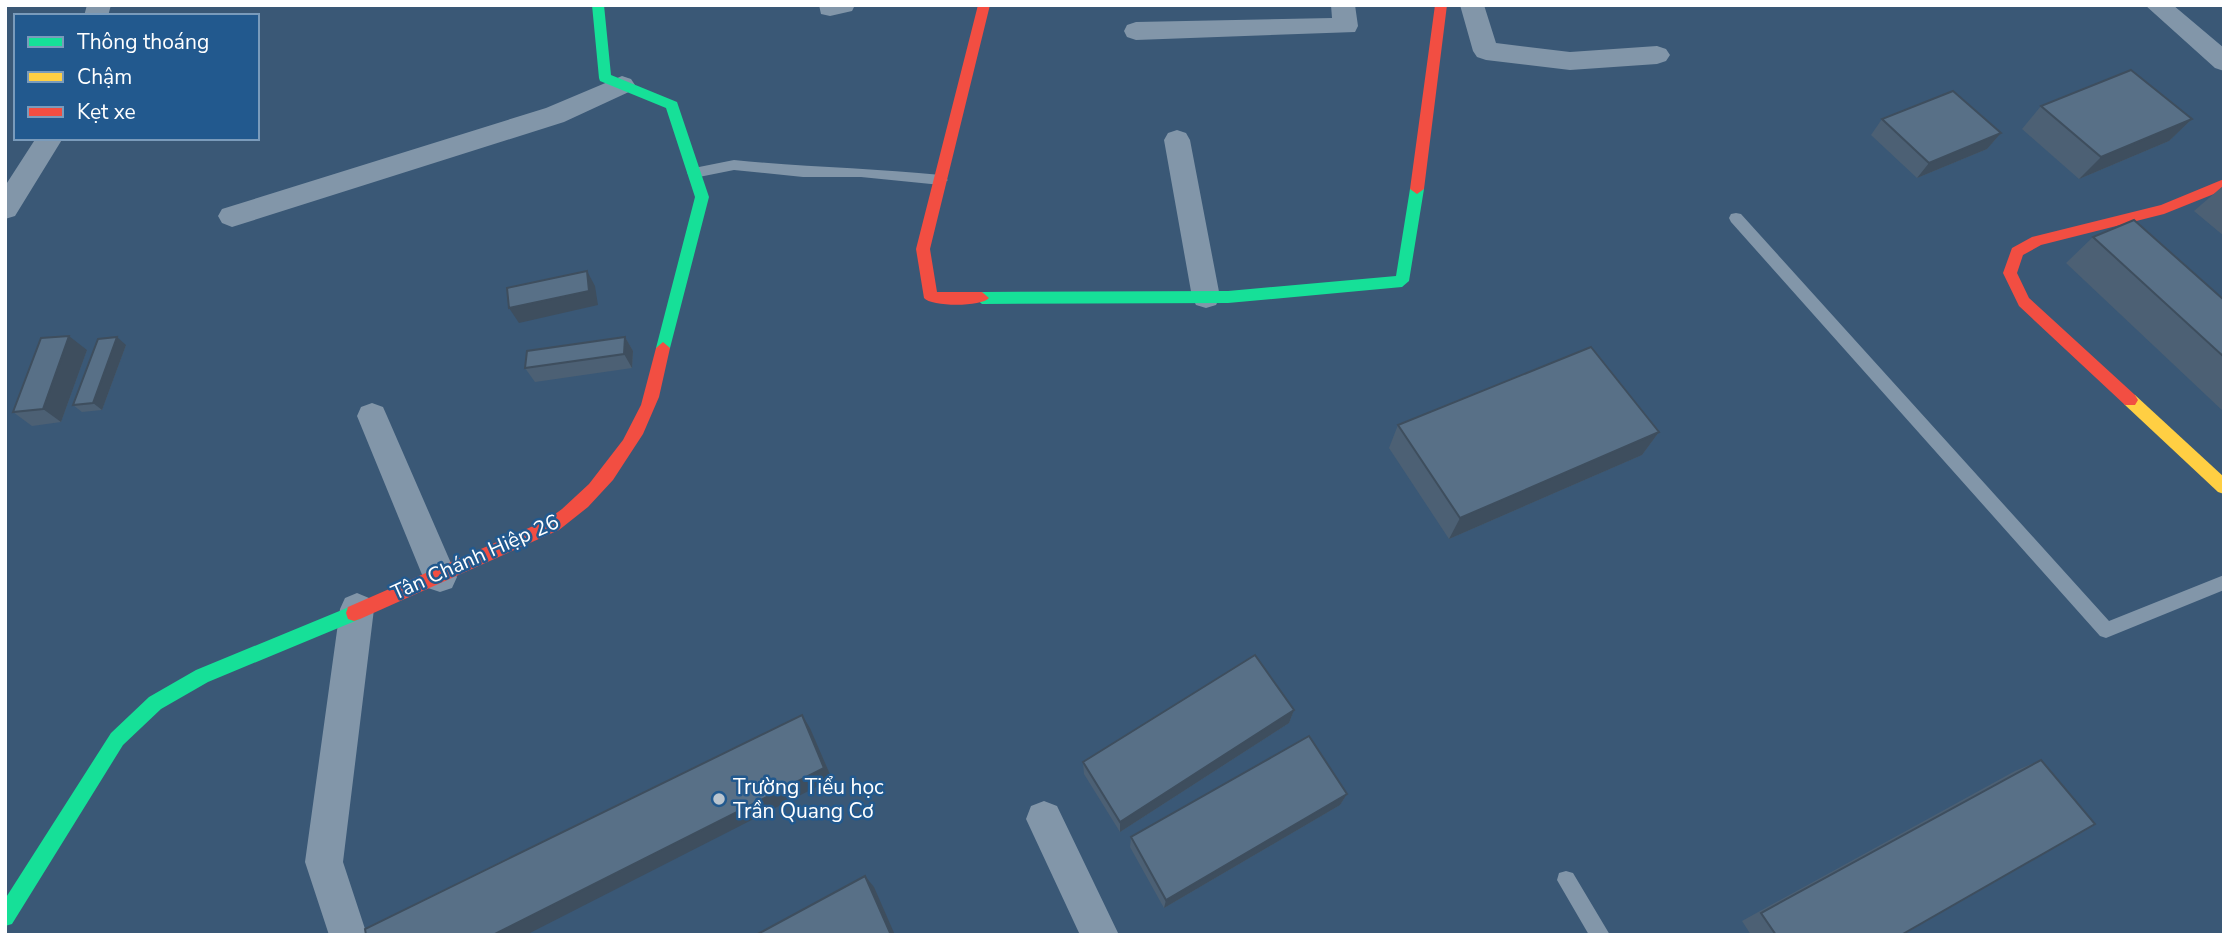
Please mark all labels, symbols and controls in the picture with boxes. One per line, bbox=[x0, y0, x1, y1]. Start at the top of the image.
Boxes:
legend bbox=[14, 14, 259, 140]
text: Thông thoáng bbox=[77, 28, 209, 56]
text: Chậm bbox=[77, 63, 132, 91]
text: Kẹt xe bbox=[77, 98, 136, 126]
street label: Tân Chánh Hiệp 26 bbox=[387, 507, 563, 607]
place label: Trường Tiểu học Trần Quang Cơ bbox=[733, 773, 884, 825]
marker: Trường Tiểu học Trần Quang Cơ bbox=[711, 791, 727, 807]

